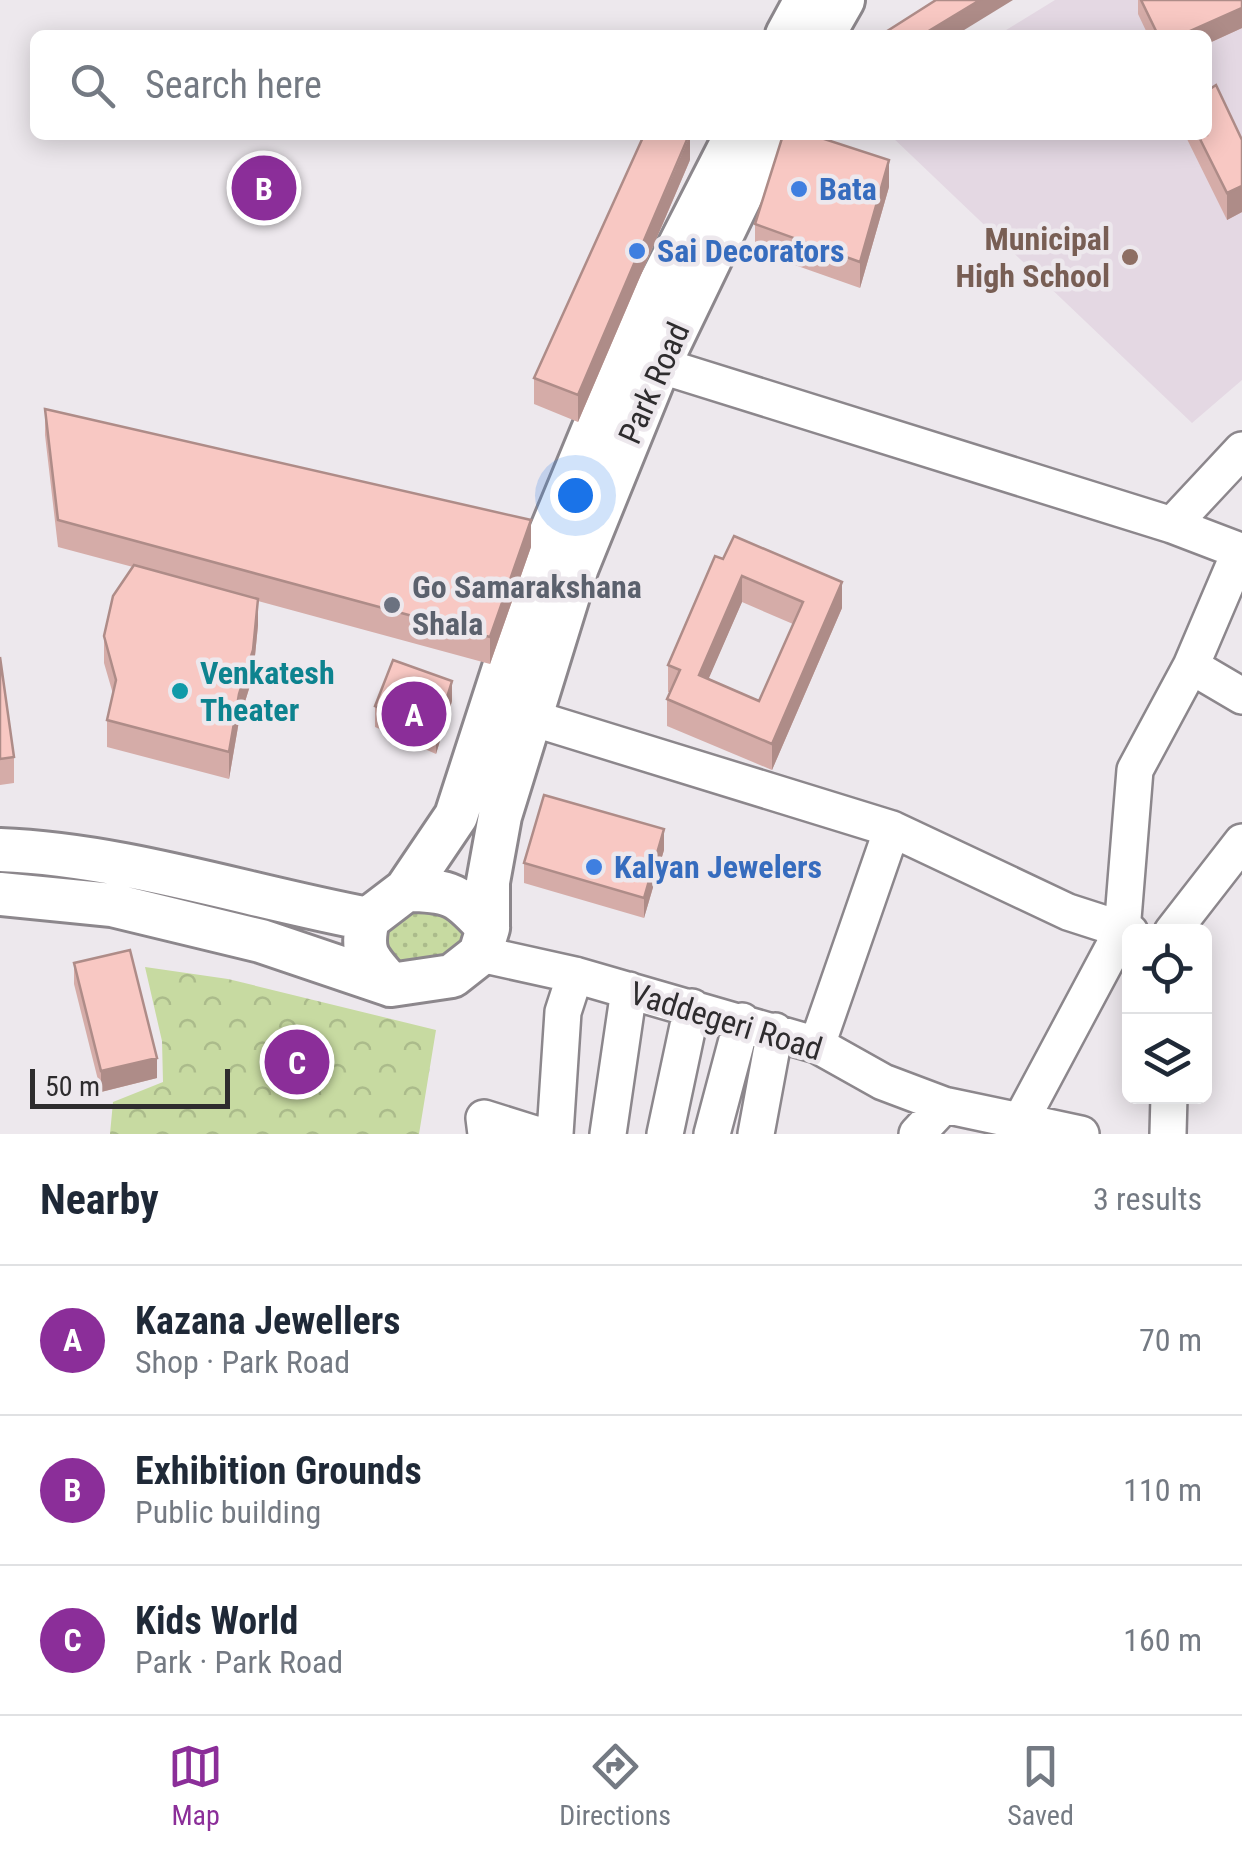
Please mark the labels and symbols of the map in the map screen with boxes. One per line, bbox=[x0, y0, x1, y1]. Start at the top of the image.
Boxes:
pin: B bbox=[232, 150, 296, 226]
place label: Bata bbox=[819, 170, 877, 208]
marker: Bata bbox=[788, 178, 810, 200]
place label: Municipal High School bbox=[955, 220, 1110, 295]
place label: Sai Decorators bbox=[657, 232, 844, 270]
marker: Sai Decorators bbox=[626, 240, 648, 262]
marker: Municipal High School bbox=[1119, 246, 1141, 268]
street label: Park Road bbox=[610, 317, 698, 449]
your location bbox=[550, 470, 601, 521]
place label: Go Samarakshana Shala bbox=[412, 568, 642, 643]
marker: Go Samarakshana Shala bbox=[381, 594, 403, 616]
place label: Venkatesh Theater bbox=[200, 654, 335, 729]
pin: A bbox=[382, 676, 446, 752]
marker: Venkatesh Theater bbox=[169, 680, 191, 702]
place label: Kalyan Jewelers bbox=[614, 848, 822, 886]
marker: Kalyan Jewelers bbox=[583, 856, 605, 878]
street label: Vaddegeri Road bbox=[625, 974, 827, 1068]
pin: C bbox=[264, 1024, 330, 1100]
scale bar bbox=[30, 1064, 230, 1108]

